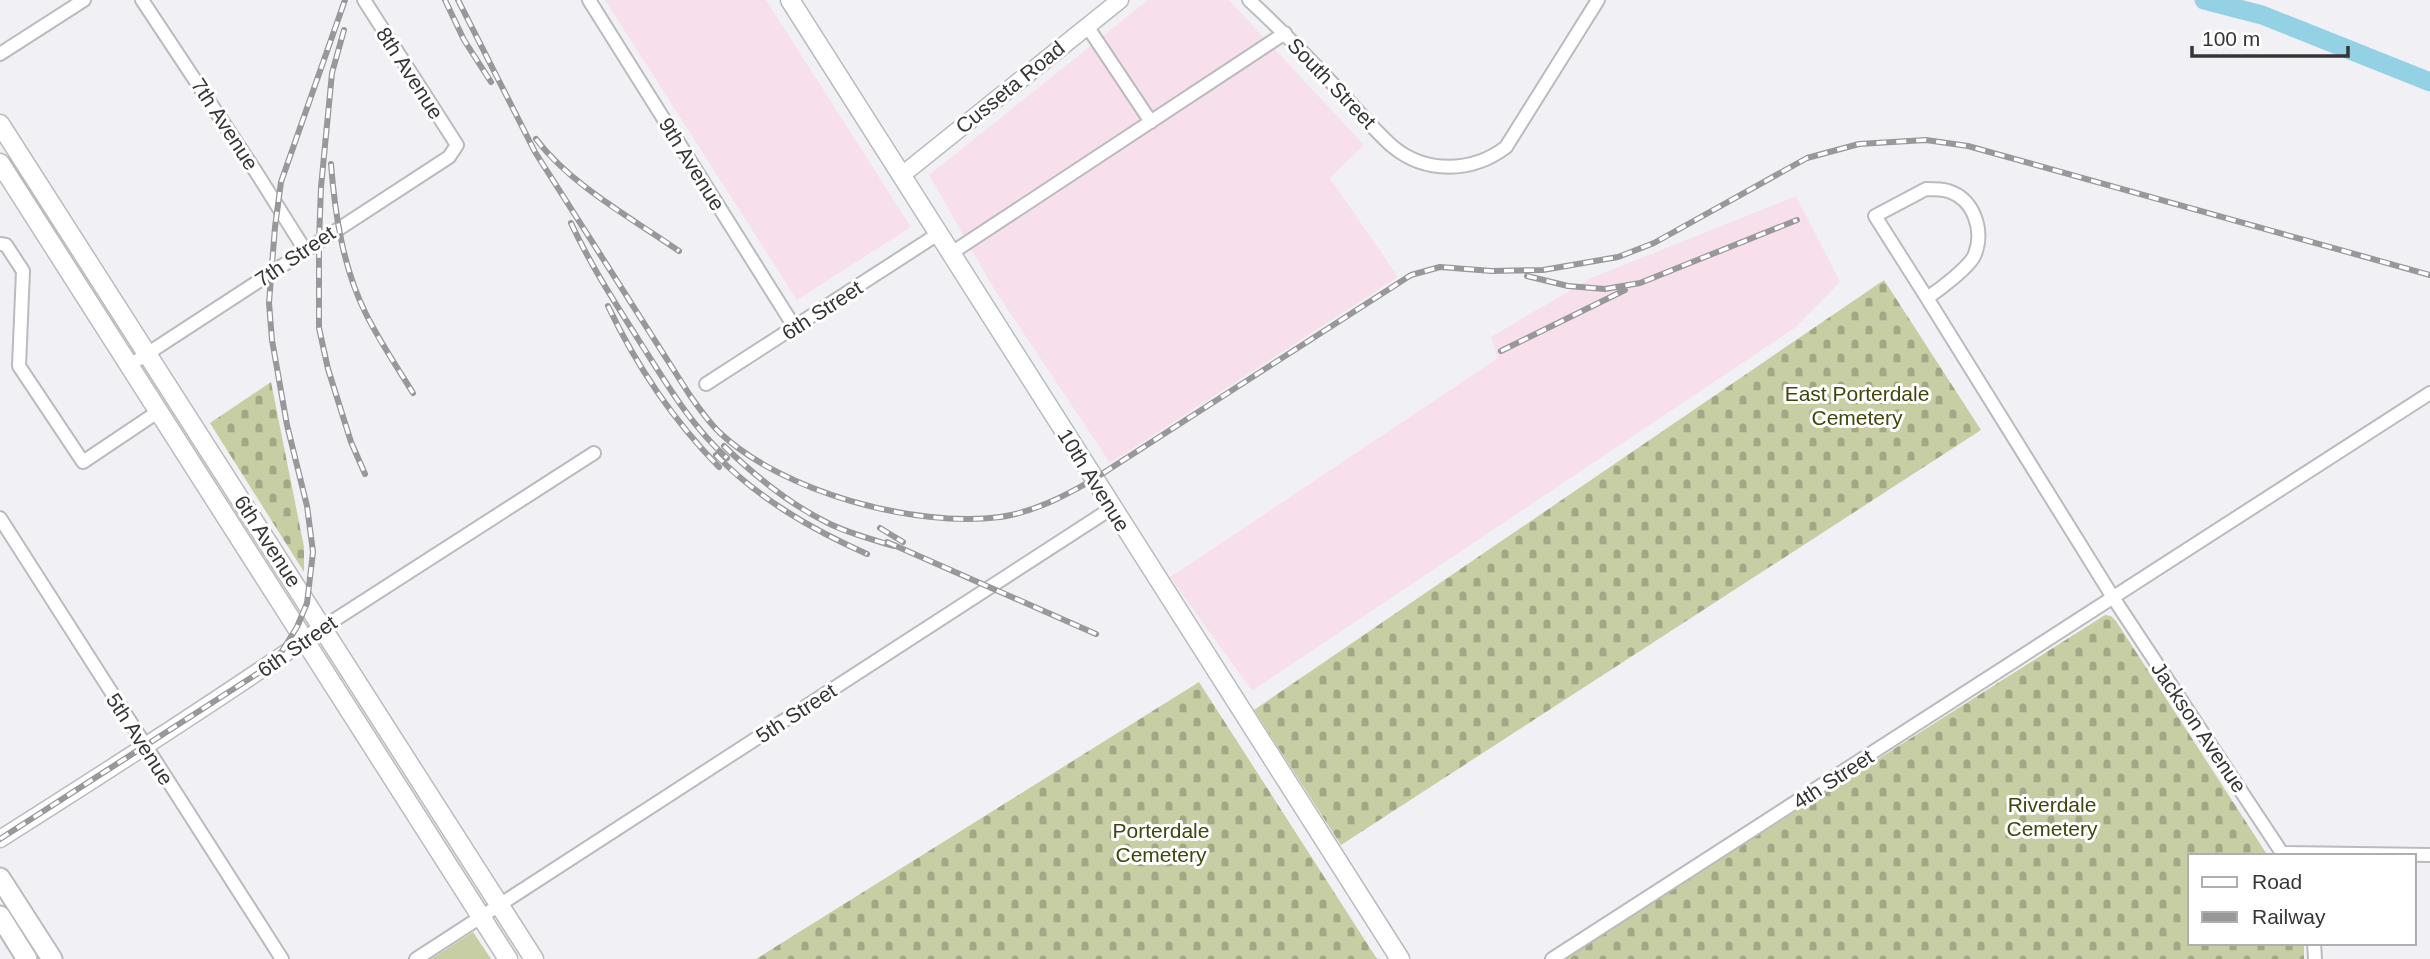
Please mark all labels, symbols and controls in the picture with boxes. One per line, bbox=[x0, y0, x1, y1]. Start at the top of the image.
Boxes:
scale bar bbox=[2192, 14, 2348, 58]
street label: 8th Avenue bbox=[372, 23, 448, 123]
text: 100 m bbox=[2202, 27, 2260, 50]
street label: South Street bbox=[1283, 33, 1381, 133]
street label: Cusseta Road bbox=[951, 36, 1069, 138]
street label: 7th Avenue bbox=[187, 74, 263, 174]
street label: 9th Avenue bbox=[655, 114, 729, 214]
street label: 7th Street bbox=[251, 221, 339, 291]
street label: 6th Street bbox=[778, 275, 867, 344]
park label: East Porterdale Cemetery bbox=[1785, 382, 1929, 429]
street label: 10th Avenue bbox=[1053, 425, 1135, 535]
street label: 6th Avenue bbox=[230, 491, 306, 591]
street label: 6th Street bbox=[253, 610, 341, 682]
street label: Jackson Avenue bbox=[2147, 657, 2251, 797]
street label: 5th Street bbox=[752, 678, 841, 747]
street label: 5th Avenue bbox=[102, 689, 178, 789]
street label: 4th Street bbox=[1789, 744, 1878, 813]
park label: Riverdale Cemetery bbox=[2006, 793, 2098, 840]
park label: Porterdale Cemetery bbox=[1113, 819, 1209, 866]
legend bbox=[2188, 854, 2416, 945]
text: Road bbox=[2252, 870, 2302, 893]
text: Railway bbox=[2252, 905, 2326, 928]

